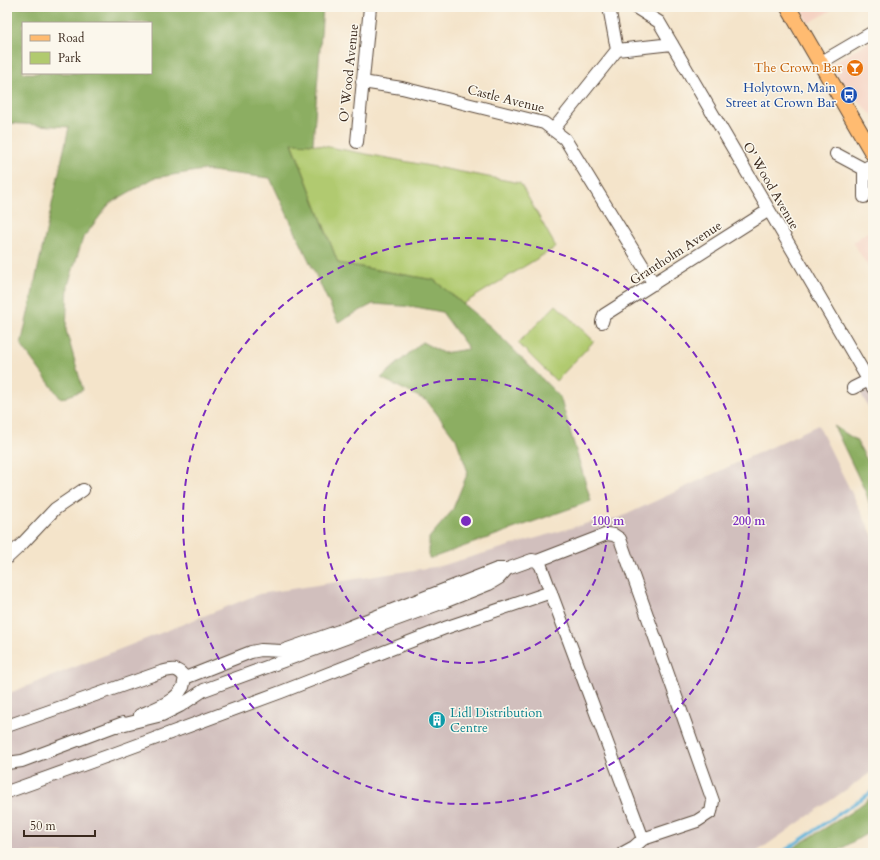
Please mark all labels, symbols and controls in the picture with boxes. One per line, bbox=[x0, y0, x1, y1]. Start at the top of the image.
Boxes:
legend bbox=[22, 22, 152, 74]
street label: O' Wood Avenue bbox=[335, 23, 363, 123]
text: Road bbox=[58, 30, 85, 46]
text: Park bbox=[58, 50, 82, 66]
bar icon: The Crown Bar bbox=[845, 58, 865, 78]
place label: The Crown Bar bbox=[754, 59, 842, 77]
place label: Holytown, Main Street at Crown Bar bbox=[726, 79, 837, 112]
street label: Castle Avenue bbox=[466, 81, 547, 117]
bus stop icon: Holytown, Main Street at Crown Bar bbox=[839, 85, 859, 105]
street label: O' Wood Avenue bbox=[739, 139, 804, 233]
street label: Grantholm Avenue bbox=[627, 216, 726, 289]
text: 100 m bbox=[592, 513, 625, 529]
text: 200 m bbox=[733, 513, 766, 529]
centre of rings bbox=[459, 514, 473, 528]
place label: Lidl Distribution Centre bbox=[450, 704, 543, 737]
building icon: Lidl Distribution Centre bbox=[427, 710, 447, 730]
scale bar bbox=[24, 812, 95, 838]
text: 50 m bbox=[30, 818, 57, 834]

